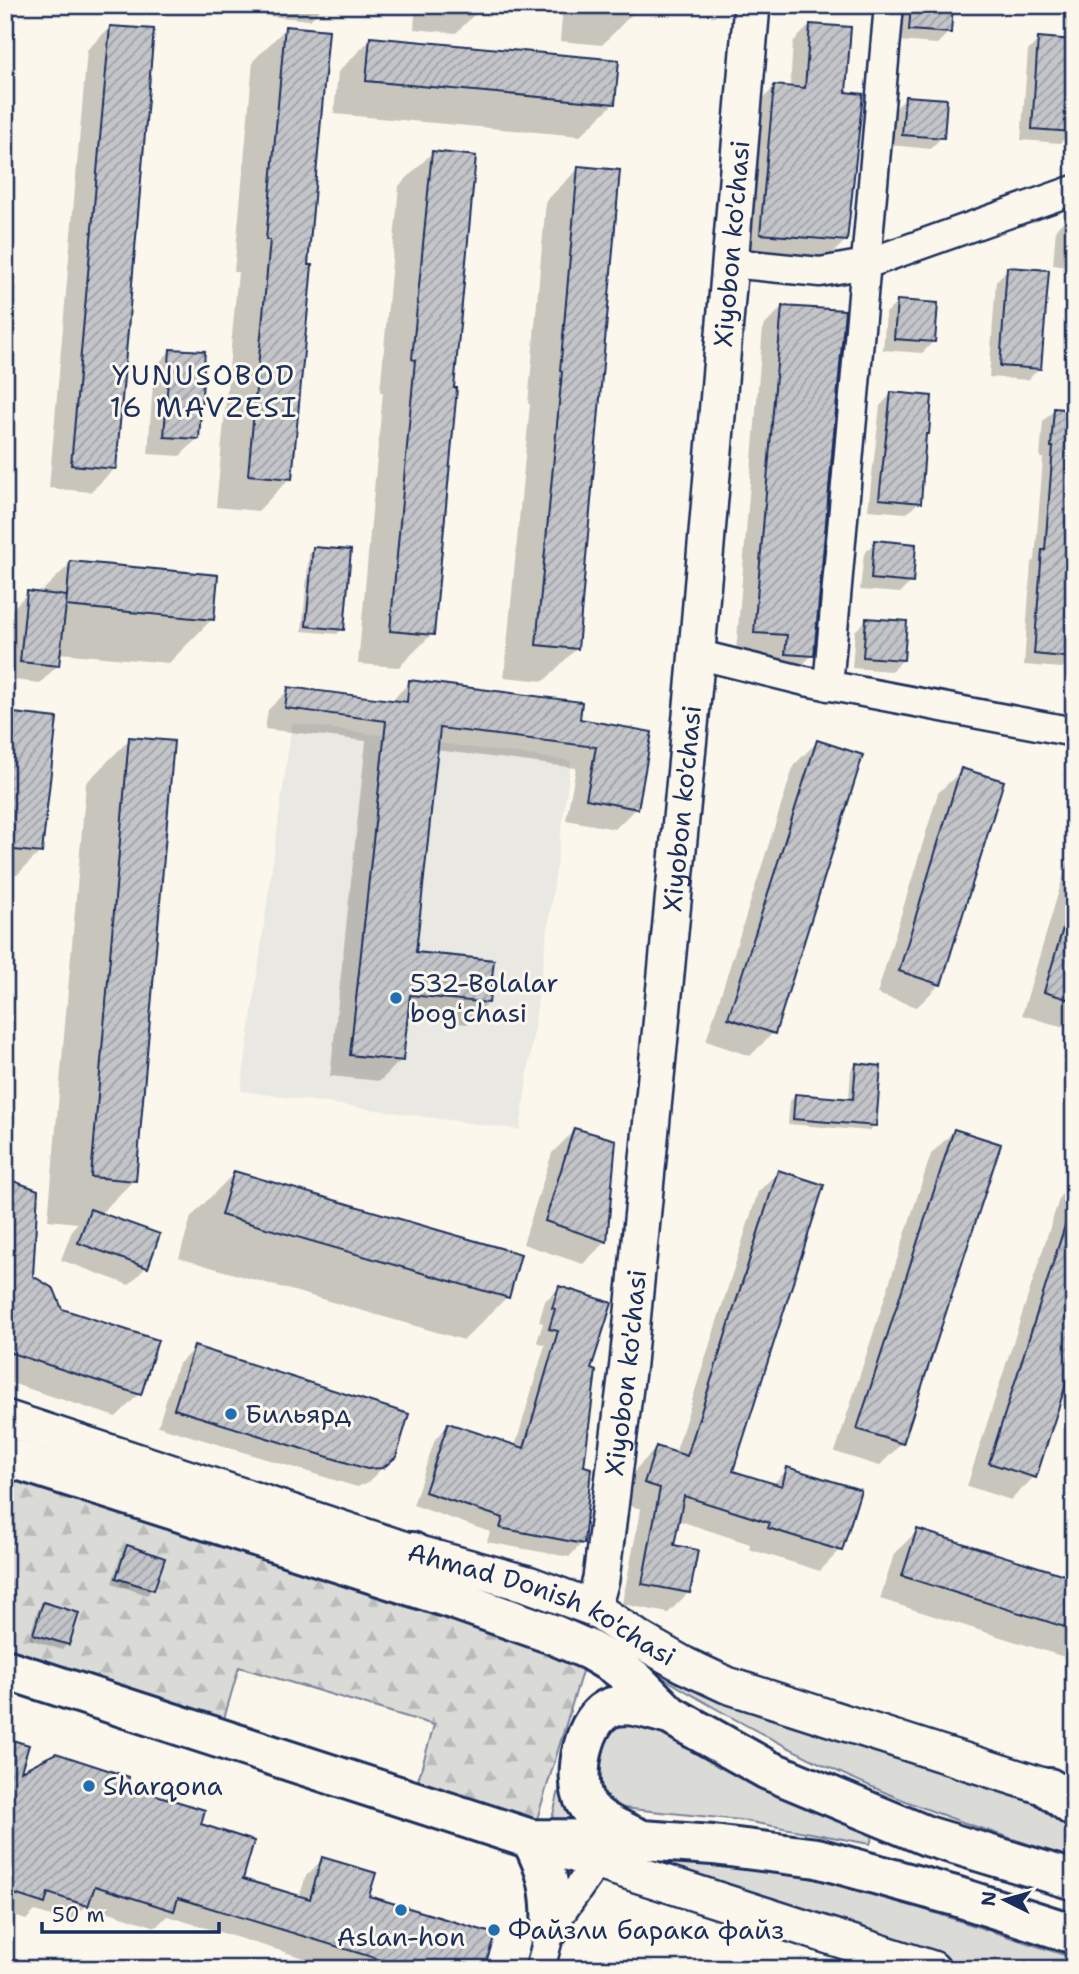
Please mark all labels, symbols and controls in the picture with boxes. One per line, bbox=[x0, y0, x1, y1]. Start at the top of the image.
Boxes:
street label: Xiyobon ko'chasi bbox=[705, 139, 757, 348]
district label: YUNUSOBOD 16 MAVZESI bbox=[109, 356, 299, 426]
street label: Xiyobon ko'chasi bbox=[654, 703, 709, 913]
place label: 532-Bolalar bogʻchasi bbox=[410, 965, 559, 1030]
marker: 532-Bolalar bogʻchasi bbox=[388, 990, 404, 1006]
street label: Xiyobon ko'chasi bbox=[596, 1268, 654, 1478]
place label: Бильярд bbox=[245, 1396, 352, 1431]
marker: Бильярд bbox=[223, 1406, 239, 1422]
street label: Ahmad Donish ko'chasi bbox=[404, 1534, 682, 1674]
place label: Sharqona bbox=[103, 1768, 223, 1803]
marker: Sharqona bbox=[81, 1778, 97, 1794]
north arrow bbox=[970, 1866, 1040, 1936]
scale bar bbox=[42, 1890, 219, 1934]
text: N bbox=[975, 1890, 1002, 1907]
text: 50 m bbox=[52, 1901, 105, 1929]
marker: Aslan-hon bbox=[393, 1902, 409, 1918]
place label: Файзли барака файз bbox=[508, 1912, 784, 1947]
place label: Aslan-hon bbox=[337, 1919, 465, 1954]
marker: Файзли барака файз bbox=[486, 1922, 502, 1938]

